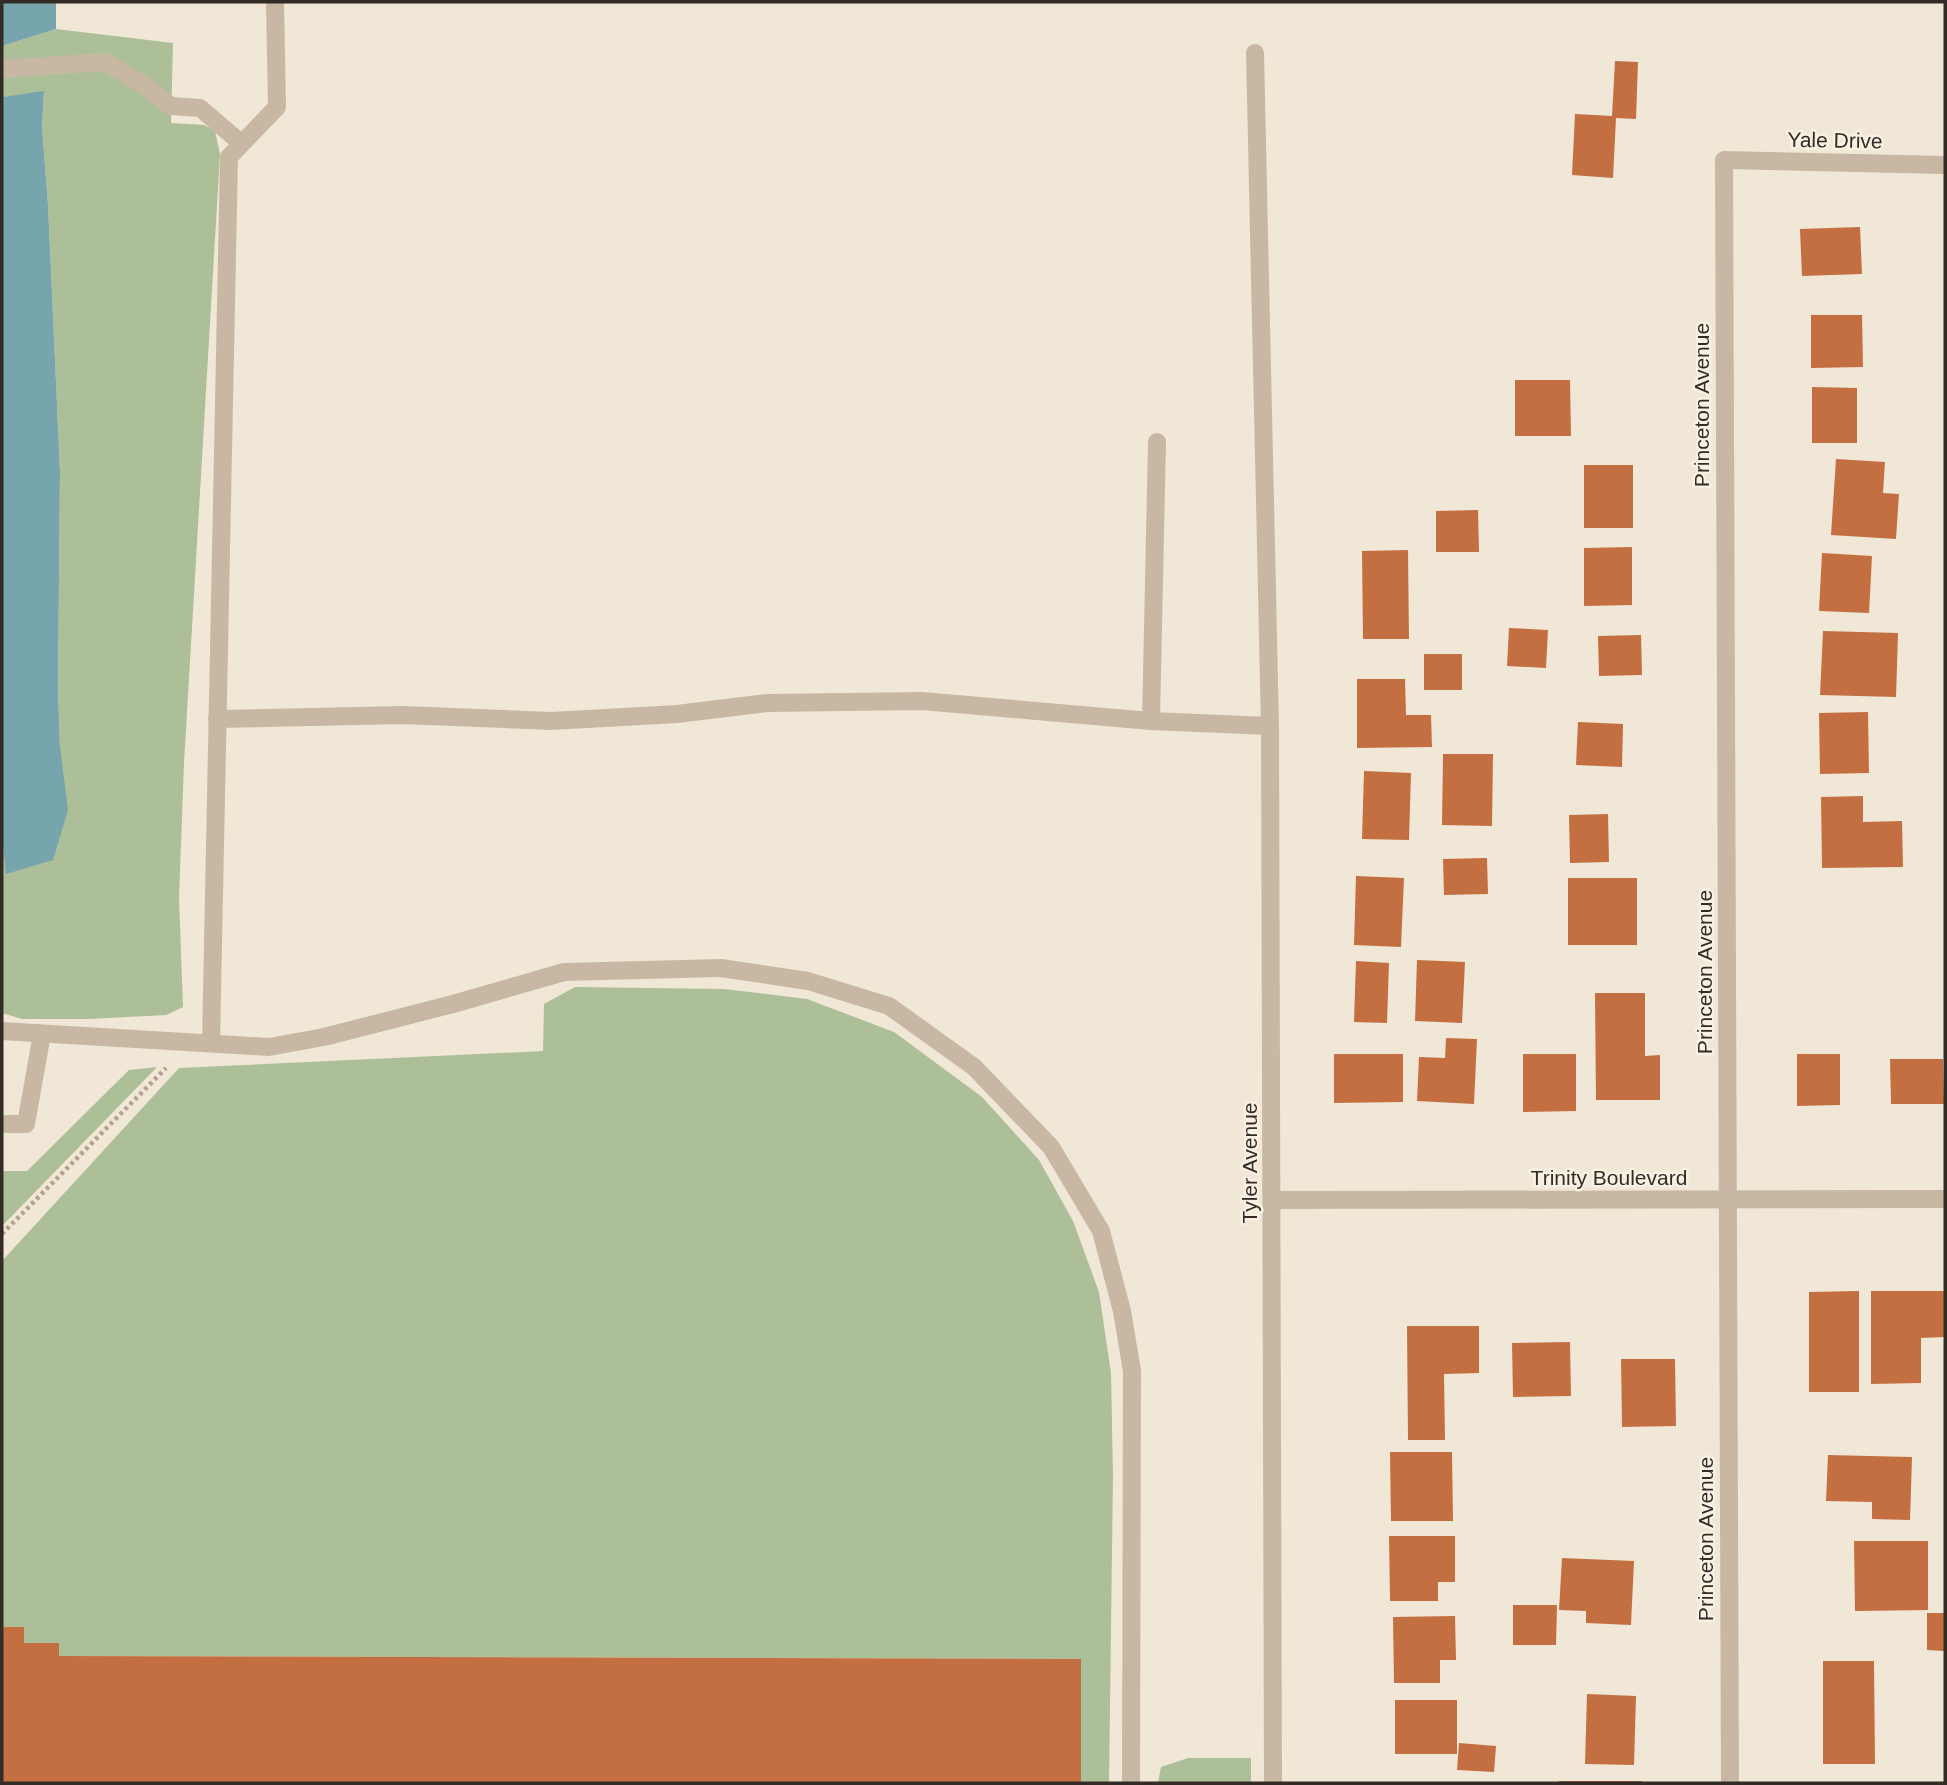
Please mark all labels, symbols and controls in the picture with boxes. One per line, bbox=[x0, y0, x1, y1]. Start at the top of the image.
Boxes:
street label: Yale Drive bbox=[1787, 128, 1883, 152]
street label: Princeton Avenue bbox=[1690, 323, 1713, 487]
street label: Princeton Avenue bbox=[1693, 890, 1716, 1054]
street label: Tyler Avenue bbox=[1238, 1102, 1261, 1224]
street label: Trinity Boulevard bbox=[1531, 1166, 1687, 1189]
street label: Princeton Avenue bbox=[1694, 1457, 1717, 1621]

